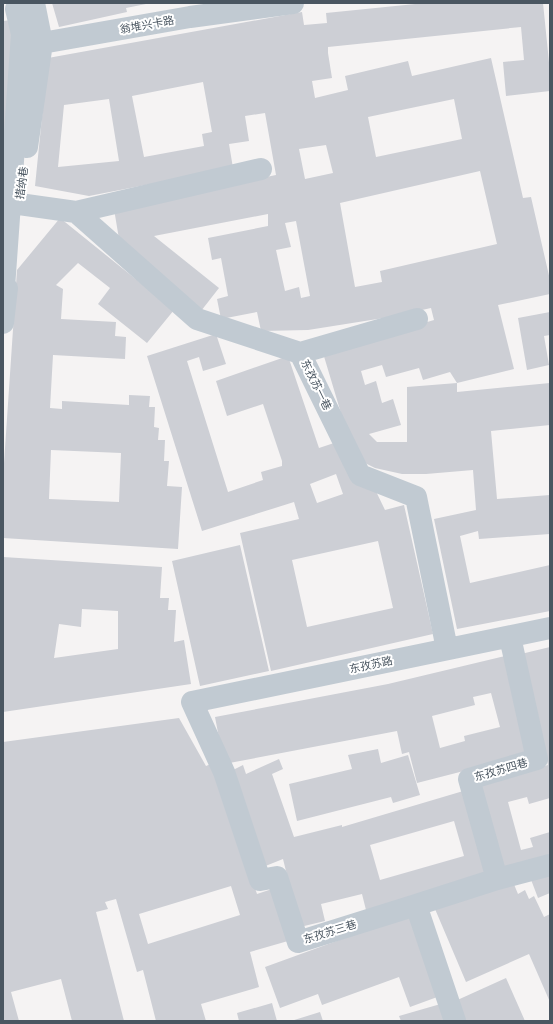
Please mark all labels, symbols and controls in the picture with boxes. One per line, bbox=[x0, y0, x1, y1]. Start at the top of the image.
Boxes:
street label: 翁堆兴卡路 bbox=[119, 14, 175, 36]
street label: 措纳巷 bbox=[13, 166, 31, 200]
street label: 东孜苏一巷 bbox=[298, 357, 334, 413]
street label: 东孜苏路 bbox=[348, 654, 394, 676]
street label: 东孜苏四巷 bbox=[473, 756, 529, 784]
street label: 东孜苏三巷 bbox=[302, 918, 358, 946]

